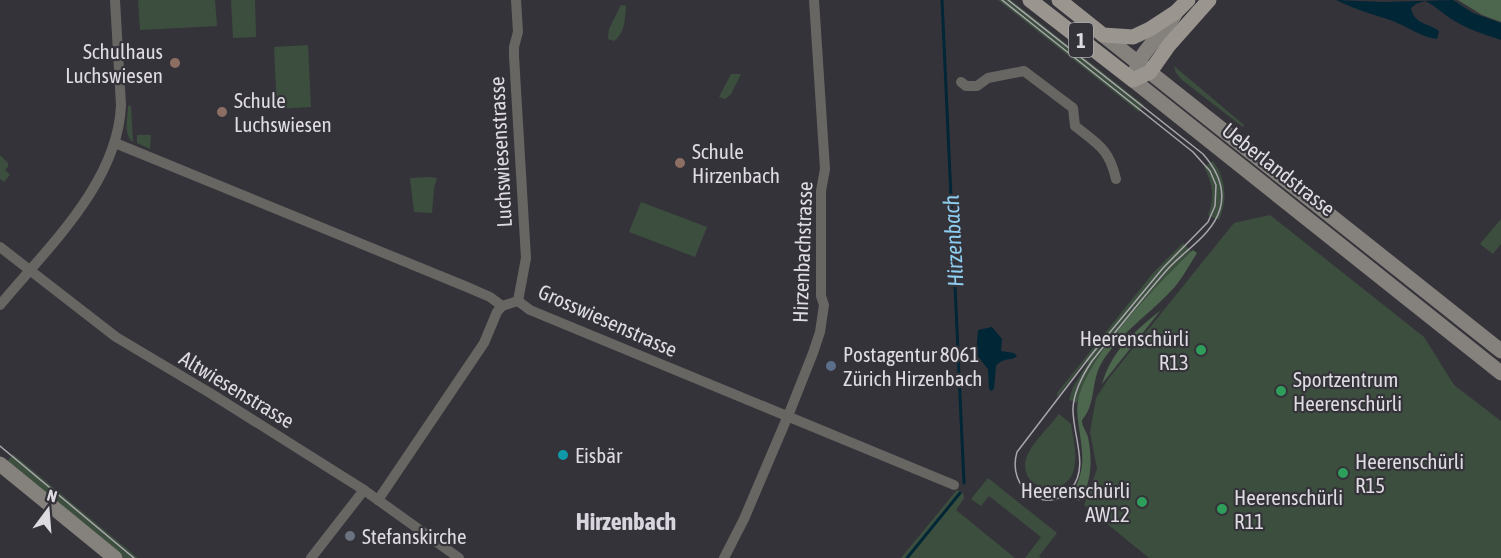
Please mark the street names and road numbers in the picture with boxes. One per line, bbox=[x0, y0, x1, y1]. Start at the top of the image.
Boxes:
road number: 1 bbox=[1069, 23, 1093, 57]
street label: Luchswiesenstrasse bbox=[484, 76, 516, 228]
street label: Ueberlandstrasse bbox=[1218, 118, 1340, 220]
street label: Hirzenbachstrasse bbox=[788, 181, 816, 323]
street label: Grosswiesenstrasse bbox=[535, 279, 681, 361]
street label: Altwiesenstrasse bbox=[175, 345, 299, 433]

